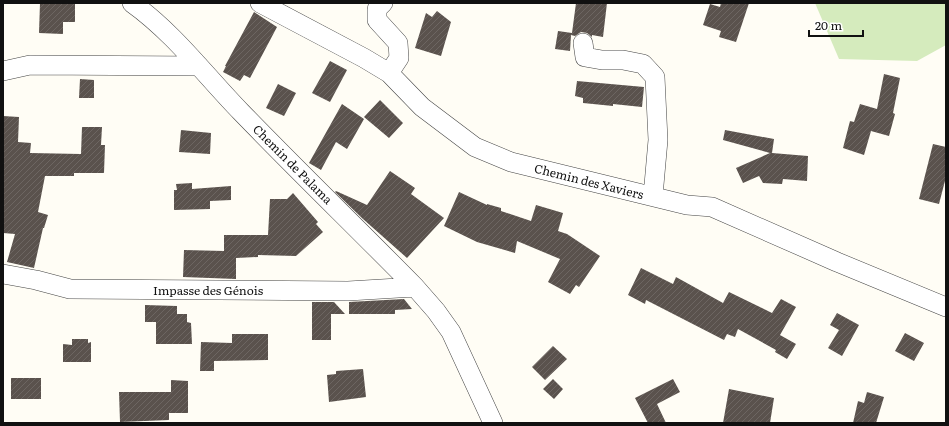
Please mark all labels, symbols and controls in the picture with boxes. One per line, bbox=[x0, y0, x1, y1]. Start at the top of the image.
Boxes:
scale bar bbox=[809, 12, 863, 38]
text: 20 m bbox=[815, 16, 842, 34]
street label: Chemin de Palama bbox=[249, 120, 337, 208]
street label: Chemin des Xaviers bbox=[532, 159, 646, 203]
street label: Impasse des Génois bbox=[153, 281, 264, 299]

